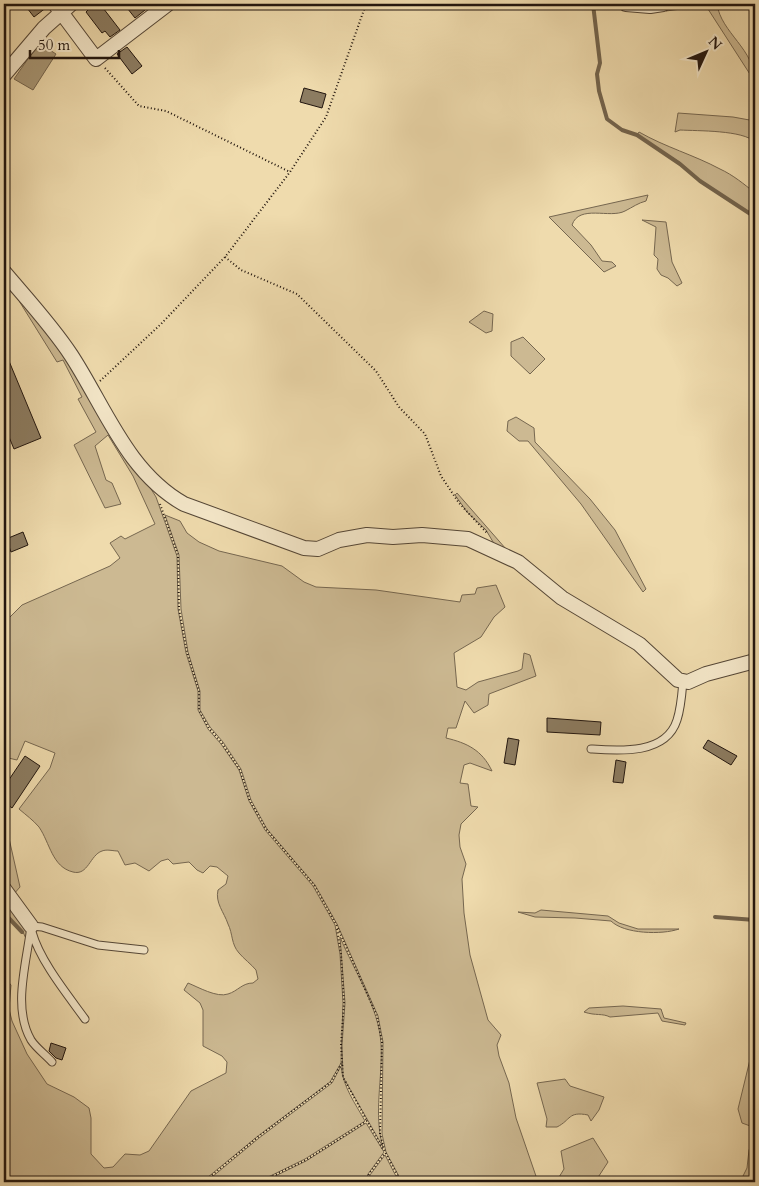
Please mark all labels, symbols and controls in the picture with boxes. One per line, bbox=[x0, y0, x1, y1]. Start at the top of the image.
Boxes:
scale bar bbox=[30, 28, 119, 60]
north arrow bbox=[682, 28, 732, 78]
text: N bbox=[704, 32, 726, 54]
text: 50 m bbox=[38, 35, 70, 55]

